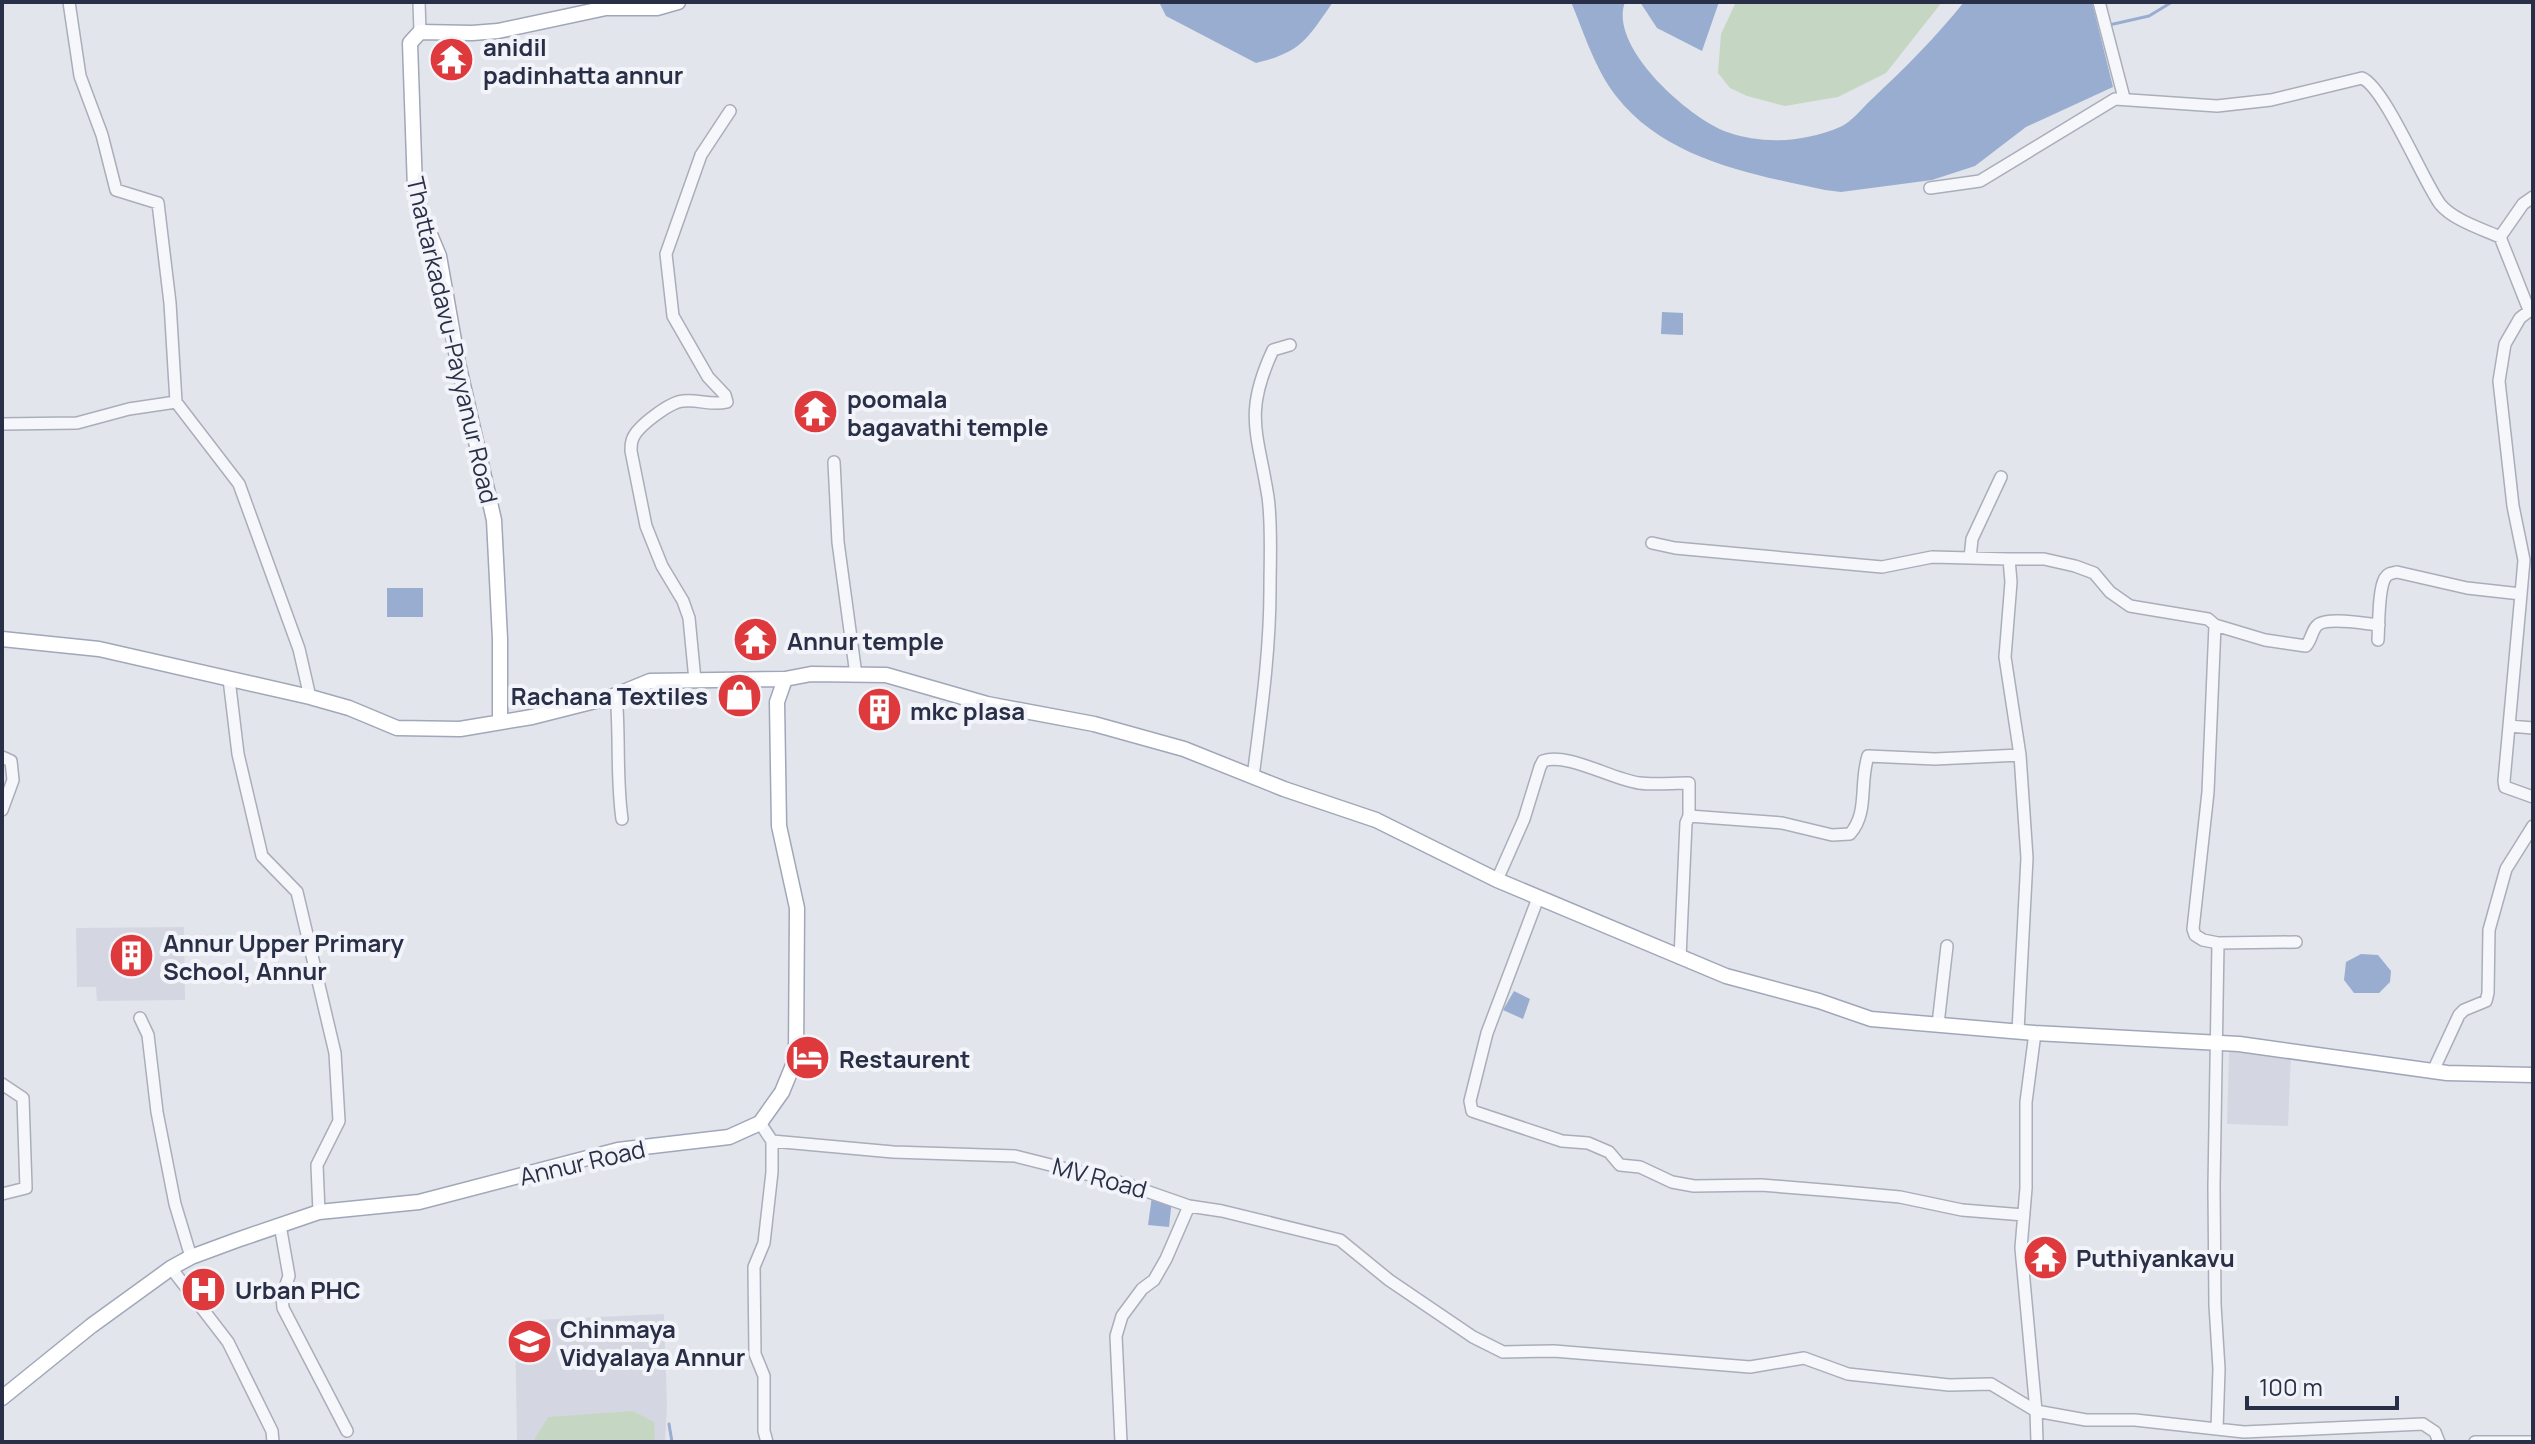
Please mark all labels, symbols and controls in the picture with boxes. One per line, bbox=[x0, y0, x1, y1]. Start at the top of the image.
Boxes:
place label: anidil padinhatta annur bbox=[483, 30, 683, 91]
temple icon: anidil padinhatta annur bbox=[428, 36, 476, 84]
street label: Thattarkadavu-Payyanur Road bbox=[399, 174, 507, 506]
place label: poomala bagavathi temple bbox=[847, 382, 1048, 443]
temple icon: poomala bagavathi temple bbox=[792, 388, 840, 436]
temple icon: Annur temple bbox=[732, 616, 780, 664]
place label: Annur temple bbox=[787, 624, 944, 657]
shop icon: Rachana Textiles bbox=[715, 671, 763, 719]
place label: Rachana Textiles bbox=[511, 679, 708, 712]
building icon: mkc plasa bbox=[855, 686, 903, 734]
place label: mkc plasa bbox=[910, 694, 1025, 727]
place label: Annur Upper Primary School, Annur bbox=[163, 926, 404, 987]
building icon: Annur Upper Primary School, Annur bbox=[108, 932, 156, 980]
hotel icon: Restaurent bbox=[784, 1034, 832, 1082]
place label: Restaurent bbox=[839, 1042, 970, 1075]
street label: Annur Road bbox=[516, 1131, 648, 1193]
street label: MV Road bbox=[1049, 1149, 1151, 1205]
temple icon: Puthiyankavu bbox=[2021, 1233, 2069, 1281]
place label: Puthiyankavu bbox=[2076, 1241, 2235, 1274]
hospital icon: Urban PHC bbox=[180, 1265, 228, 1313]
place label: Urban PHC bbox=[235, 1273, 361, 1306]
place label: Chinmaya Vidyalaya Annur bbox=[560, 1312, 745, 1373]
school or university icon: Chinmaya Vidyalaya Annur bbox=[505, 1318, 553, 1366]
scale bar bbox=[2247, 1360, 2397, 1410]
text: 100 m bbox=[2259, 1370, 2323, 1403]

